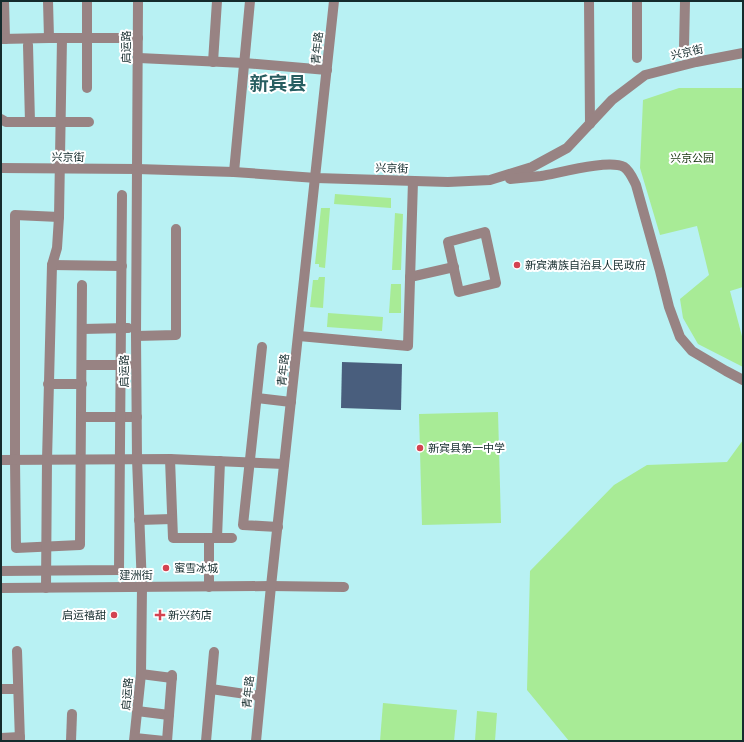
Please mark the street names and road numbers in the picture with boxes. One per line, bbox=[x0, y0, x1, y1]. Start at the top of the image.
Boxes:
street label: 启运路 bbox=[119, 31, 133, 64]
street label: 青年路 bbox=[308, 31, 326, 65]
street label: 兴京街 bbox=[669, 41, 705, 63]
street label: 兴京街 bbox=[51, 150, 85, 164]
street label: 兴京街 bbox=[375, 160, 409, 176]
street label: 青年路 bbox=[274, 353, 292, 387]
street label: 启运路 bbox=[117, 355, 131, 388]
street label: 建洲街 bbox=[120, 568, 153, 582]
street label: 青年路 bbox=[239, 675, 257, 709]
street label: 启运路 bbox=[119, 677, 135, 711]

